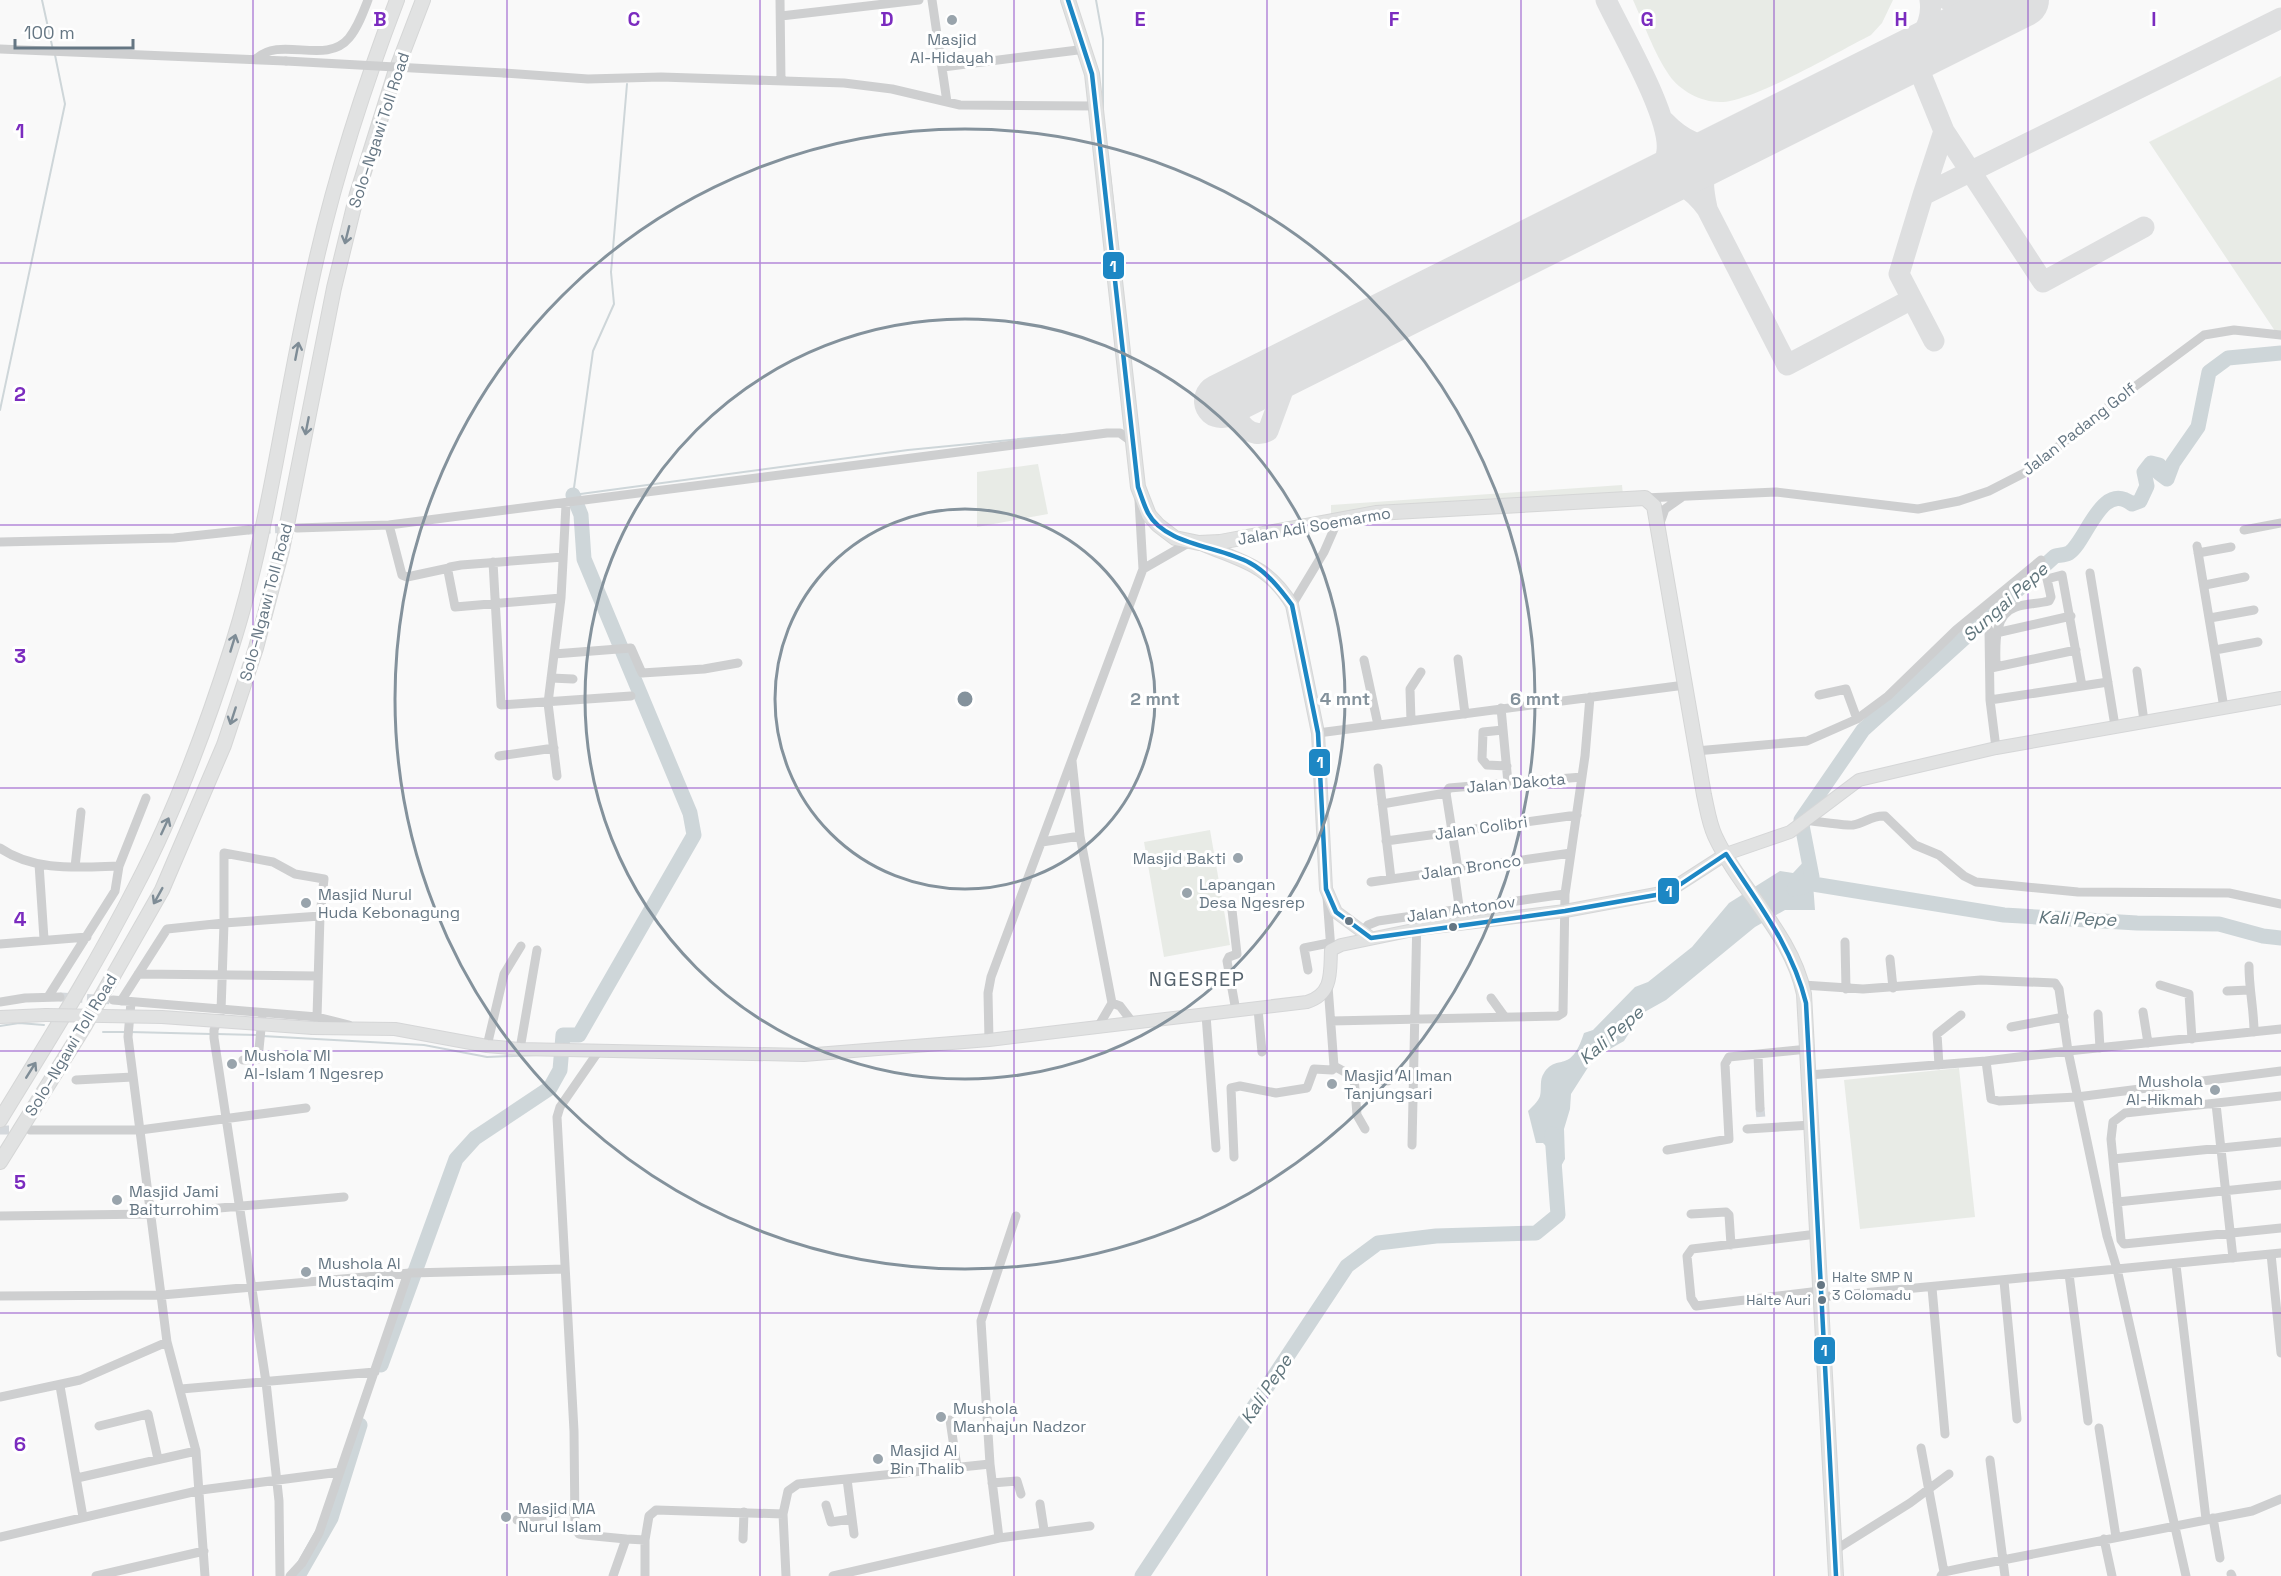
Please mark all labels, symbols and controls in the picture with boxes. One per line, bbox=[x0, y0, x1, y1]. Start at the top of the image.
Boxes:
text: B bbox=[373, 6, 387, 32]
text: C bbox=[628, 6, 641, 32]
text: D bbox=[880, 6, 894, 32]
text: E bbox=[1134, 6, 1146, 32]
text: F bbox=[1389, 6, 1400, 32]
text: G bbox=[1640, 6, 1654, 32]
text: H bbox=[1894, 6, 1908, 32]
text: I bbox=[2151, 6, 2157, 32]
scale bar bbox=[15, 12, 134, 50]
marker: Masjid Al-Hidayah bbox=[945, 13, 959, 27]
text: 100 m bbox=[24, 21, 75, 44]
place label: Masjid Al-Hidayah bbox=[910, 29, 994, 68]
street label: Solo–Ngawi Toll Road bbox=[344, 49, 414, 211]
text: 1 bbox=[15, 118, 25, 144]
one-way arrow bbox=[341, 225, 353, 244]
line badge: 1 bbox=[1102, 251, 1125, 280]
text: 1 bbox=[1109, 256, 1117, 277]
one-way arrow bbox=[292, 341, 303, 361]
street label: Jalan Padang Golf bbox=[2018, 378, 2140, 480]
text: 2 bbox=[14, 381, 26, 407]
one-way arrow bbox=[301, 416, 312, 435]
street label: Jalan Adi Soemarmo bbox=[1236, 502, 1392, 550]
street label: Solo–Ngawi Toll Road bbox=[235, 521, 297, 683]
water label: Sungai Pepe bbox=[1957, 557, 2054, 647]
one-way arrow bbox=[228, 634, 239, 653]
text: 3 bbox=[14, 643, 26, 669]
text: 2 mnt bbox=[1130, 687, 1180, 710]
text: 4 mnt bbox=[1320, 687, 1370, 710]
text: 6 mnt bbox=[1510, 687, 1560, 710]
centre of rings bbox=[955, 689, 975, 709]
one-way arrow bbox=[227, 706, 238, 725]
line badge: 1 bbox=[1308, 748, 1331, 777]
text: 1 bbox=[1316, 752, 1324, 773]
street label: Jalan Dakota bbox=[1466, 768, 1566, 798]
street label: Jalan Colibri bbox=[1433, 811, 1529, 845]
one-way arrow bbox=[160, 817, 171, 835]
place label: Masjid Bakti bbox=[1133, 848, 1226, 869]
street label: Jalan Bronco bbox=[1420, 850, 1522, 884]
marker: Masjid Bakti bbox=[1231, 851, 1245, 865]
place label: Lapangan Desa Ngesrep bbox=[1199, 874, 1305, 913]
line badge: 1 bbox=[1657, 877, 1680, 905]
text: 1 bbox=[1665, 881, 1673, 902]
place label: Masjid Nurul Huda Kebonagung bbox=[318, 884, 460, 923]
marker: Lapangan Desa Ngesrep bbox=[1180, 886, 1194, 900]
one-way arrow bbox=[152, 888, 164, 905]
street label: Jalan Antonov bbox=[1405, 891, 1517, 927]
marker: Masjid Nurul Huda Kebonagung bbox=[299, 896, 313, 910]
water label: Kali Pepe bbox=[2038, 905, 2118, 931]
text: 4 bbox=[14, 906, 27, 932]
unlabelled marker bbox=[1343, 915, 1355, 927]
unlabelled marker bbox=[1447, 921, 1459, 933]
district label: NGESREP bbox=[1149, 966, 1245, 992]
street label: Solo–Ngawi Toll Road bbox=[20, 970, 122, 1120]
water label: Kali Pepe bbox=[1574, 1000, 1649, 1069]
place label: Mushola MI Al-Islam 1 Ngesrep bbox=[244, 1045, 384, 1084]
marker: Mushola MI Al-Islam 1 Ngesrep bbox=[225, 1057, 239, 1071]
one-way arrow bbox=[24, 1062, 37, 1079]
place label: Masjid Al Iman Tanjungsari bbox=[1344, 1065, 1452, 1104]
place label: Mushola Al-Hikmah bbox=[2126, 1071, 2203, 1110]
marker: Masjid Al Iman Tanjungsari bbox=[1325, 1077, 1339, 1091]
marker: Mushola Al-Hikmah bbox=[2208, 1083, 2222, 1097]
text: 5 bbox=[14, 1169, 26, 1195]
place label: Masjid Jami Baiturrohim bbox=[129, 1181, 219, 1220]
marker: Masjid Jami Baiturrohim bbox=[110, 1193, 124, 1207]
place label: Mushola Al Mustaqim bbox=[318, 1253, 401, 1292]
marker: Mushola Al Mustaqim bbox=[299, 1265, 313, 1279]
place label: Halte SMP N 3 Colomadu bbox=[1832, 1268, 1913, 1304]
marker: Halte SMP N 3 Colomadu bbox=[1815, 1279, 1827, 1291]
place label: Halte Auri bbox=[1746, 1291, 1811, 1309]
marker: Halte Auri bbox=[1816, 1294, 1828, 1306]
line badge: 1 bbox=[1813, 1336, 1836, 1365]
text: 1 bbox=[1820, 1340, 1828, 1361]
water label: Kali Pepe bbox=[1235, 1349, 1298, 1428]
place label: Mushola Manhajun Nadzor bbox=[953, 1398, 1086, 1437]
marker: Mushola Manhajun Nadzor bbox=[934, 1410, 948, 1424]
text: 6 bbox=[14, 1431, 26, 1457]
place label: Masjid Al Bin Thalib bbox=[890, 1440, 965, 1479]
marker: Masjid Al Bin Thalib bbox=[871, 1452, 885, 1466]
place label: Masjid MA Nurul Islam bbox=[518, 1498, 602, 1537]
marker: Masjid MA Nurul Islam bbox=[499, 1510, 513, 1524]

